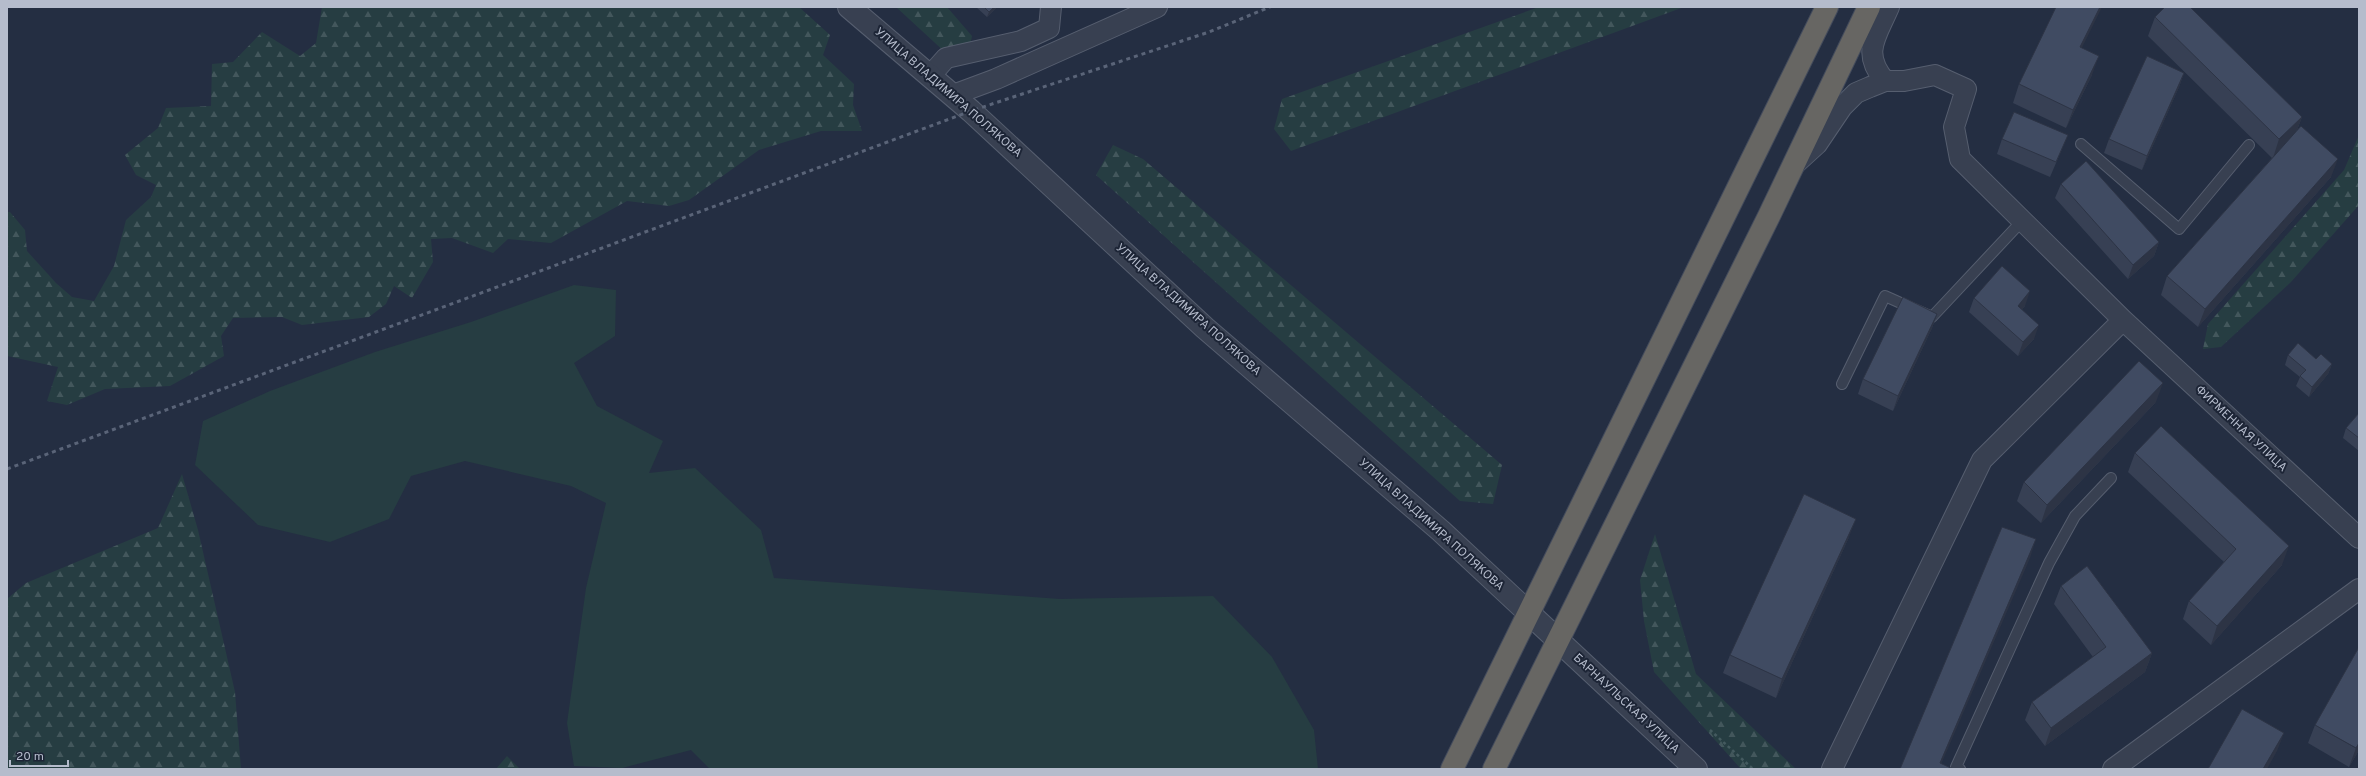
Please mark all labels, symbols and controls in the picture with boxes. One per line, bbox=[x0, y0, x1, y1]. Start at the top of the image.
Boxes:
street label: УЛИЦА ВЛАДИМИРА ПОЛЯКОВА bbox=[871, 25, 1025, 161]
street label: УЛИЦА ВЛАДИМИРА ПОЛЯКОВА bbox=[1112, 240, 1264, 380]
street label: ФИРМЕННАЯ УЛИЦА bbox=[2192, 382, 2290, 476]
street label: УЛИЦА ВЛАДИМИРА ПОЛЯКОВА bbox=[1355, 455, 1507, 595]
street label: БАРНАУЛЬСКАЯ УЛИЦА bbox=[1569, 650, 1683, 758]
scale bar bbox=[10, 742, 68, 768]
text: 20 m bbox=[16, 749, 44, 765]

